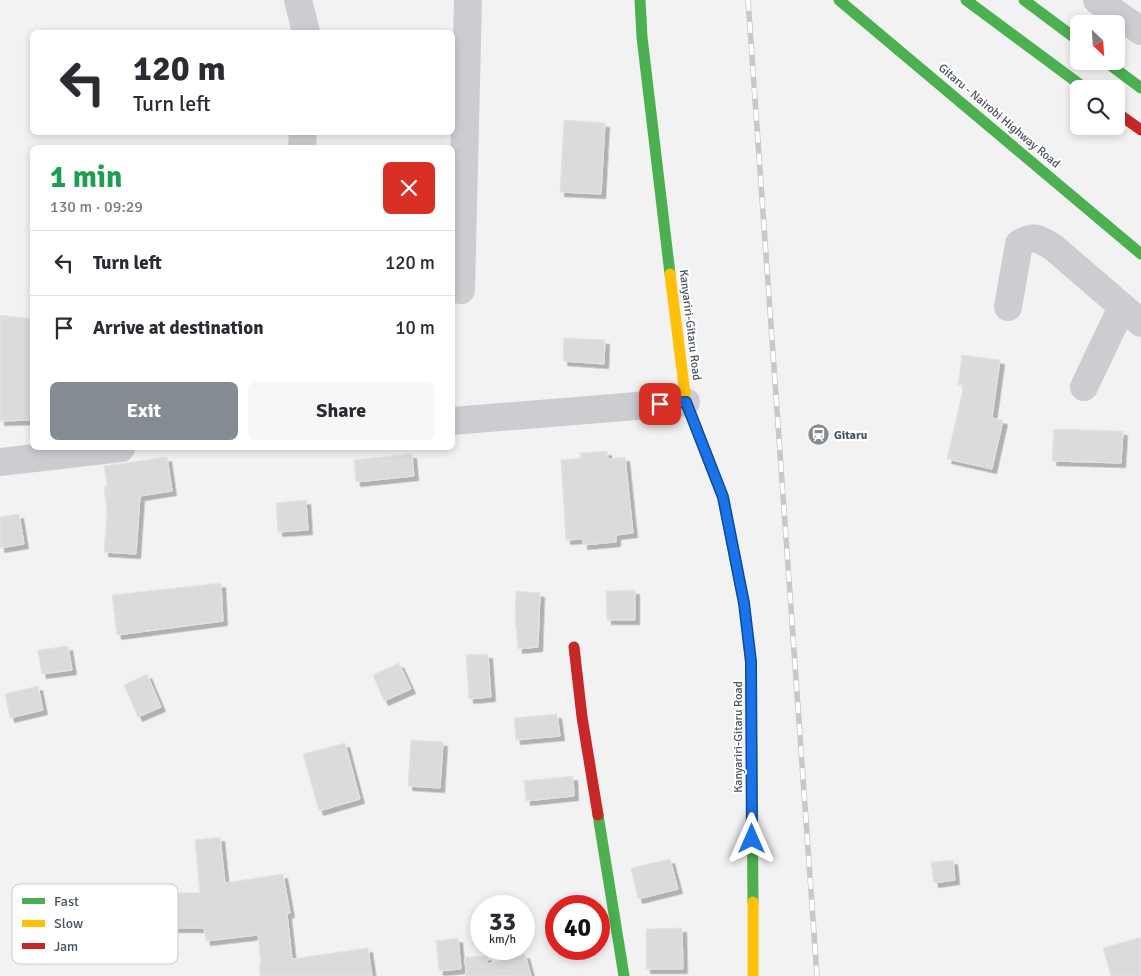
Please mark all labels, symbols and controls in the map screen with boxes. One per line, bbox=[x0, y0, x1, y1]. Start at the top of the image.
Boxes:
north arrow bbox=[1070, 15, 1125, 70]
map controls bbox=[1070, 15, 1125, 135]
text: 120 m bbox=[133, 47, 226, 90]
icon: left bbox=[50, 50, 115, 115]
street label: Gitaru - Nairobi Highway Road bbox=[935, 61, 1063, 171]
button: search bbox=[1070, 80, 1125, 135]
text: Turn left bbox=[133, 90, 211, 117]
text: 1 min bbox=[50, 159, 122, 196]
button: close bbox=[383, 162, 435, 214]
text: 130 m · 09:29 bbox=[50, 197, 143, 217]
icon: left bbox=[50, 249, 78, 277]
text: Turn left bbox=[93, 251, 162, 275]
text: 120 m bbox=[385, 251, 435, 275]
street label: Kanyariri-Gitaru Road bbox=[676, 269, 704, 381]
icon: arrive bbox=[50, 314, 78, 342]
text: Arrive at destination bbox=[93, 316, 264, 340]
text: 10 m bbox=[395, 316, 435, 340]
button: Exit bbox=[50, 382, 238, 440]
button: Share bbox=[248, 382, 435, 440]
pin bbox=[639, 383, 681, 425]
icon: arrive bbox=[646, 390, 674, 418]
station icon: Gitaru bbox=[806, 423, 830, 447]
place label: Gitaru bbox=[834, 428, 868, 443]
street label: Kanyariri-Gitaru Road bbox=[731, 681, 746, 793]
position arrow bbox=[725, 812, 777, 864]
legend bbox=[12, 884, 178, 964]
text: Fast bbox=[54, 893, 79, 910]
speed limit sign: 40 bbox=[545, 895, 610, 960]
text: 33 bbox=[489, 906, 516, 937]
text: Slow bbox=[54, 915, 83, 932]
text: km/h bbox=[489, 932, 516, 947]
text: Jam bbox=[54, 938, 78, 955]

